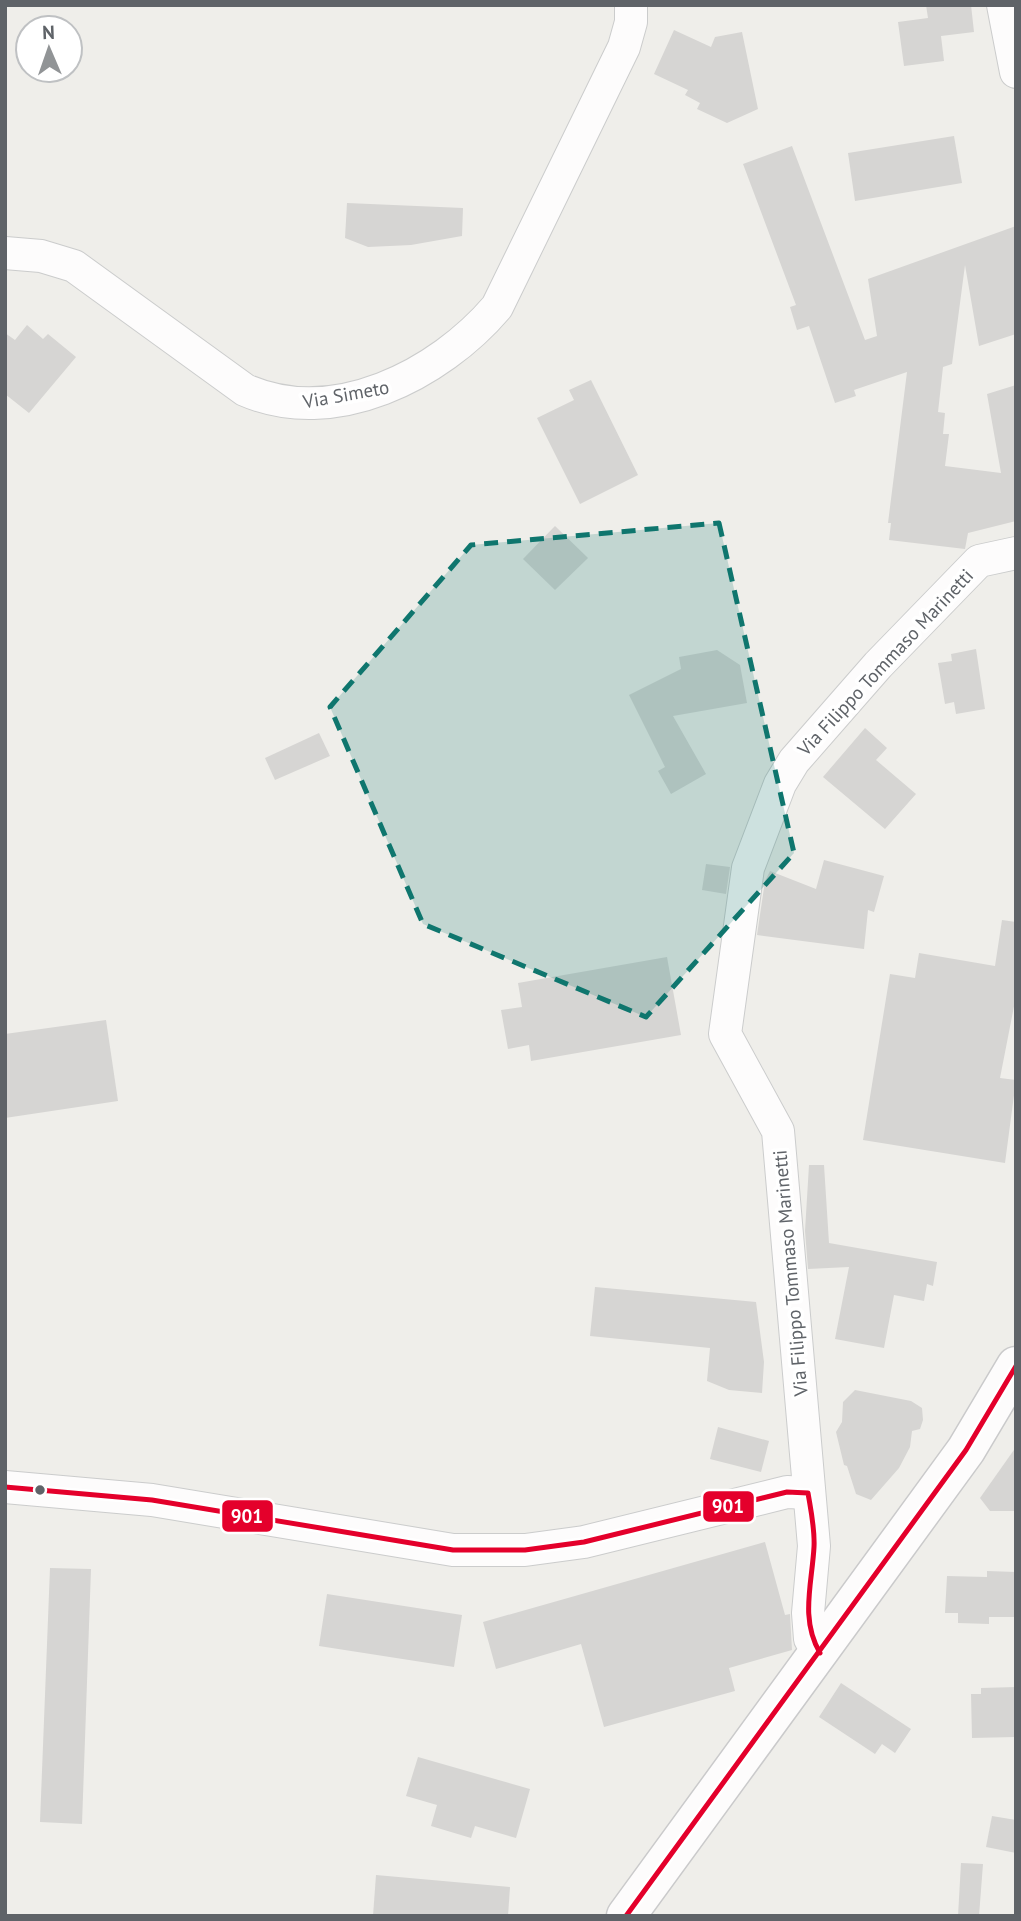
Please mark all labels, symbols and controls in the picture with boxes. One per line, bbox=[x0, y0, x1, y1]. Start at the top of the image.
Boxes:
north arrow bbox=[14, 14, 84, 84]
text: N bbox=[42, 20, 55, 44]
street label: Via Simeto bbox=[300, 375, 391, 414]
street label: Via Filippo Tommaso Marinetti bbox=[791, 563, 978, 761]
street label: Via Filippo Tommaso Marinetti bbox=[767, 1149, 813, 1398]
unlabelled marker bbox=[33, 1483, 47, 1497]
line badge: 901 bbox=[702, 1490, 755, 1523]
text: 901 bbox=[712, 1494, 744, 1518]
line badge: 901 bbox=[221, 1499, 274, 1533]
text: 901 bbox=[231, 1504, 263, 1528]

